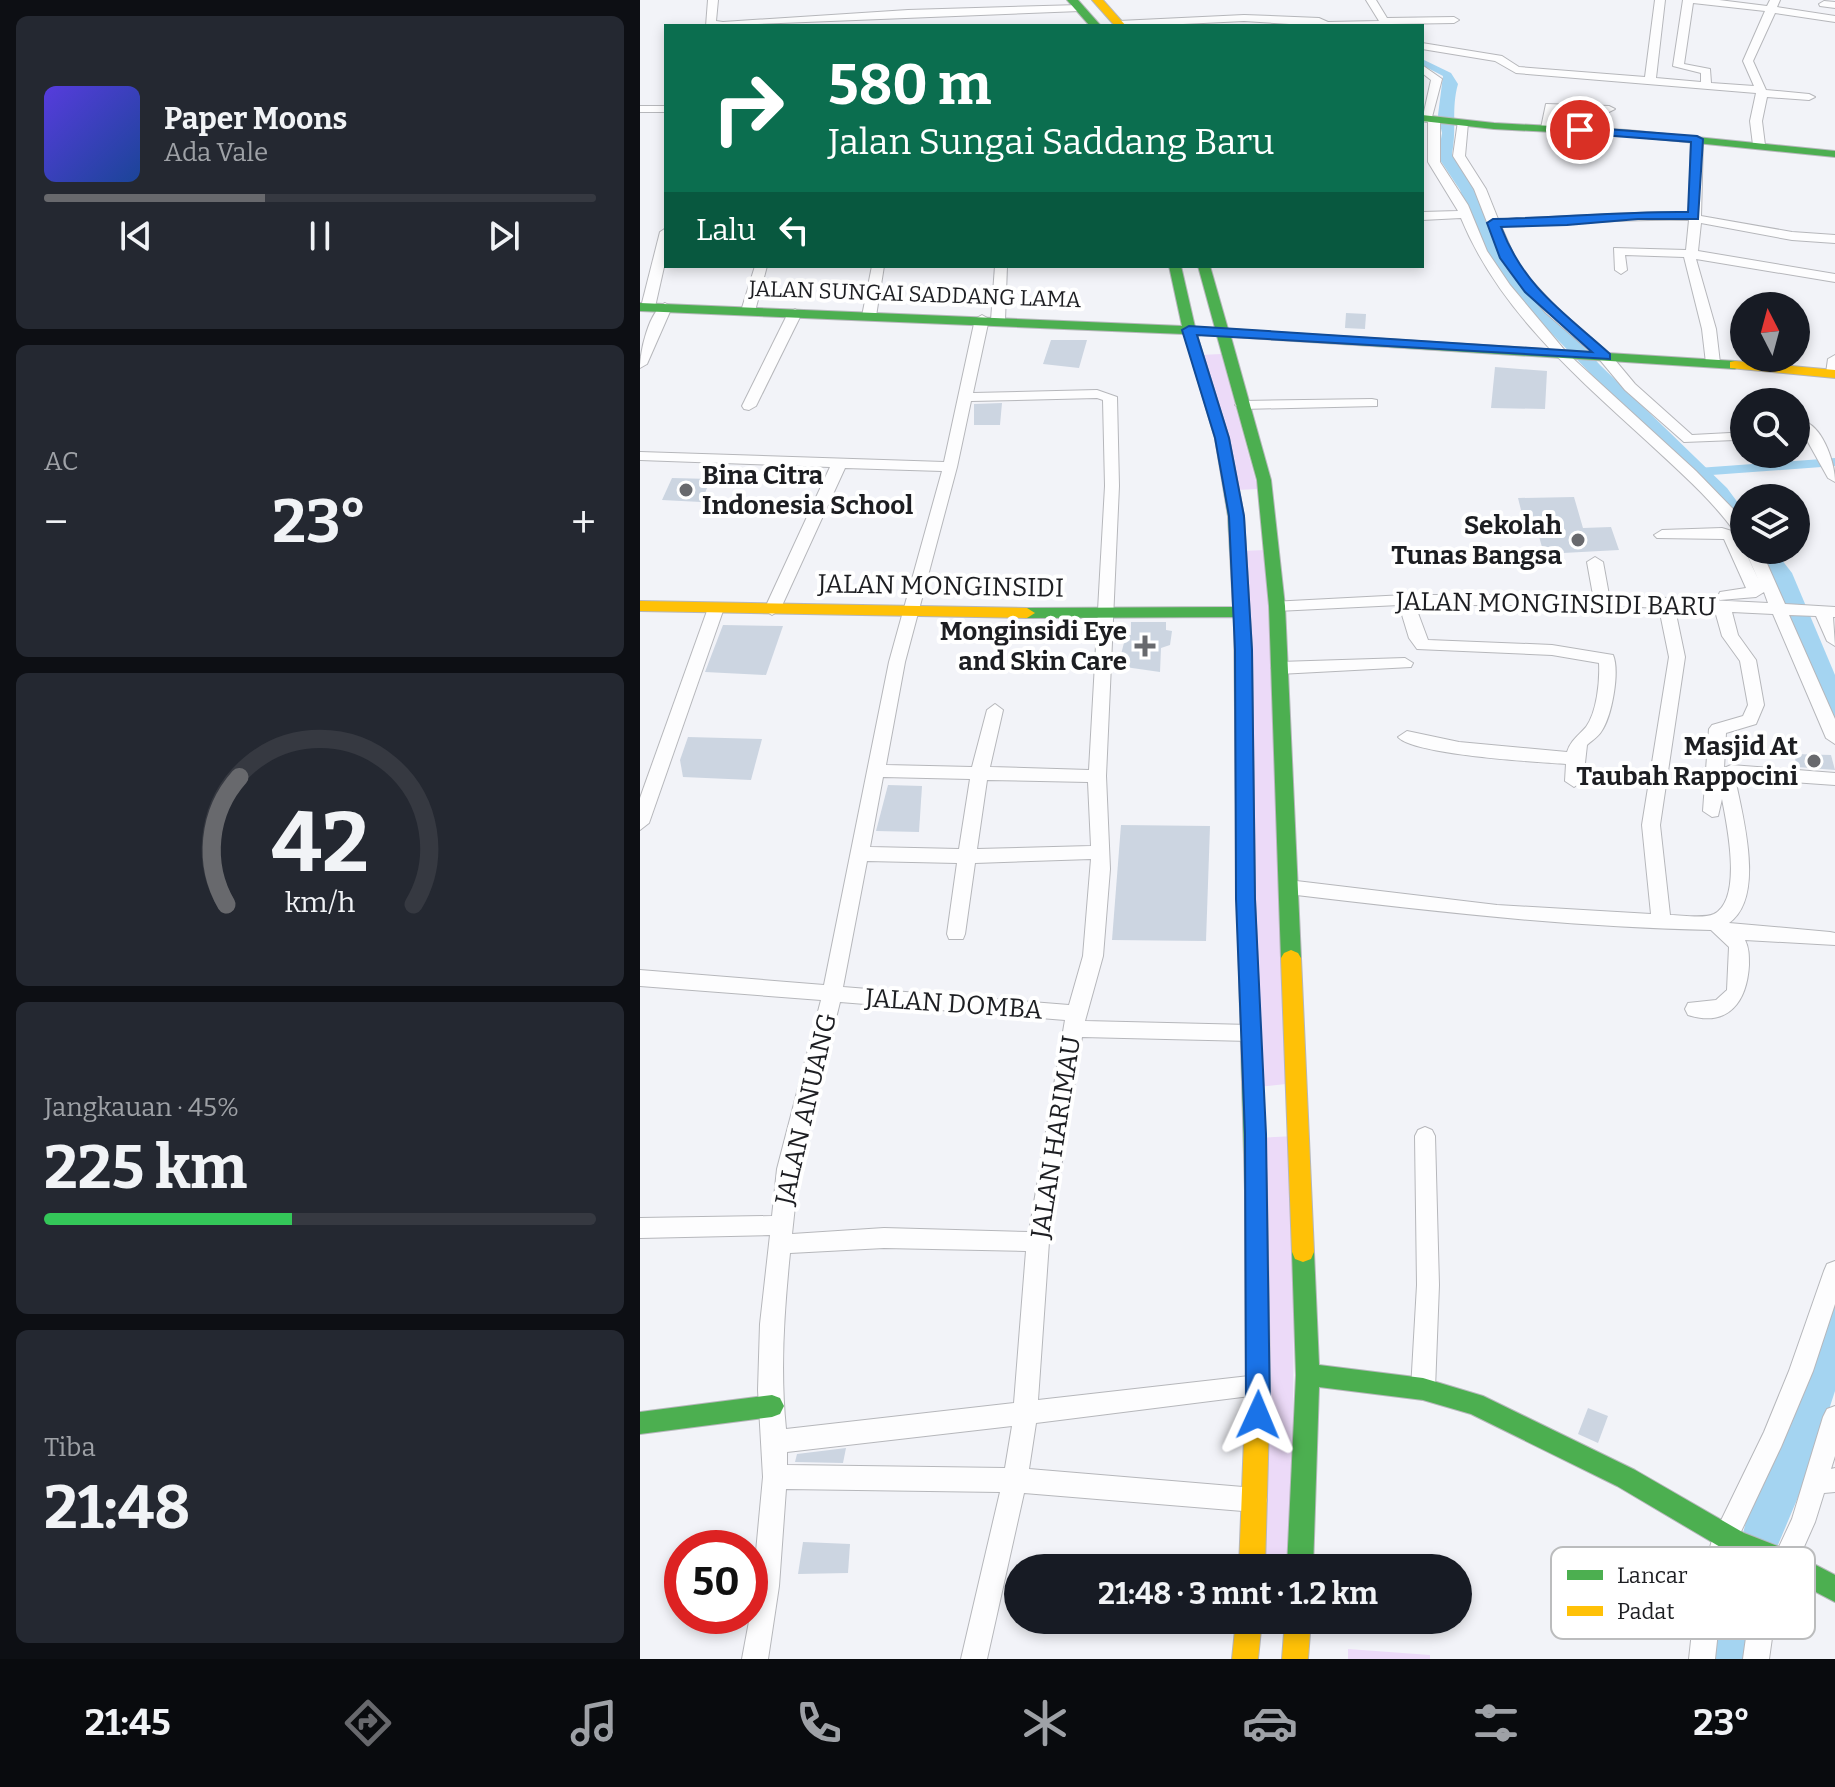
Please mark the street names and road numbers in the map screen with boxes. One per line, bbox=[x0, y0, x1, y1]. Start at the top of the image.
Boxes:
street label: JALAN SUNGAI SADDANG LAMA bbox=[748, 275, 1082, 313]
street label: JALAN MONGINSIDI bbox=[817, 568, 1064, 604]
street label: JALAN MONGINSIDI BARU bbox=[1394, 586, 1717, 622]
street label: JALAN DOMBA bbox=[863, 982, 1044, 1026]
street label: JALAN ANUANG bbox=[769, 1010, 843, 1209]
street label: JALAN HARIMAU bbox=[1025, 1033, 1087, 1242]

